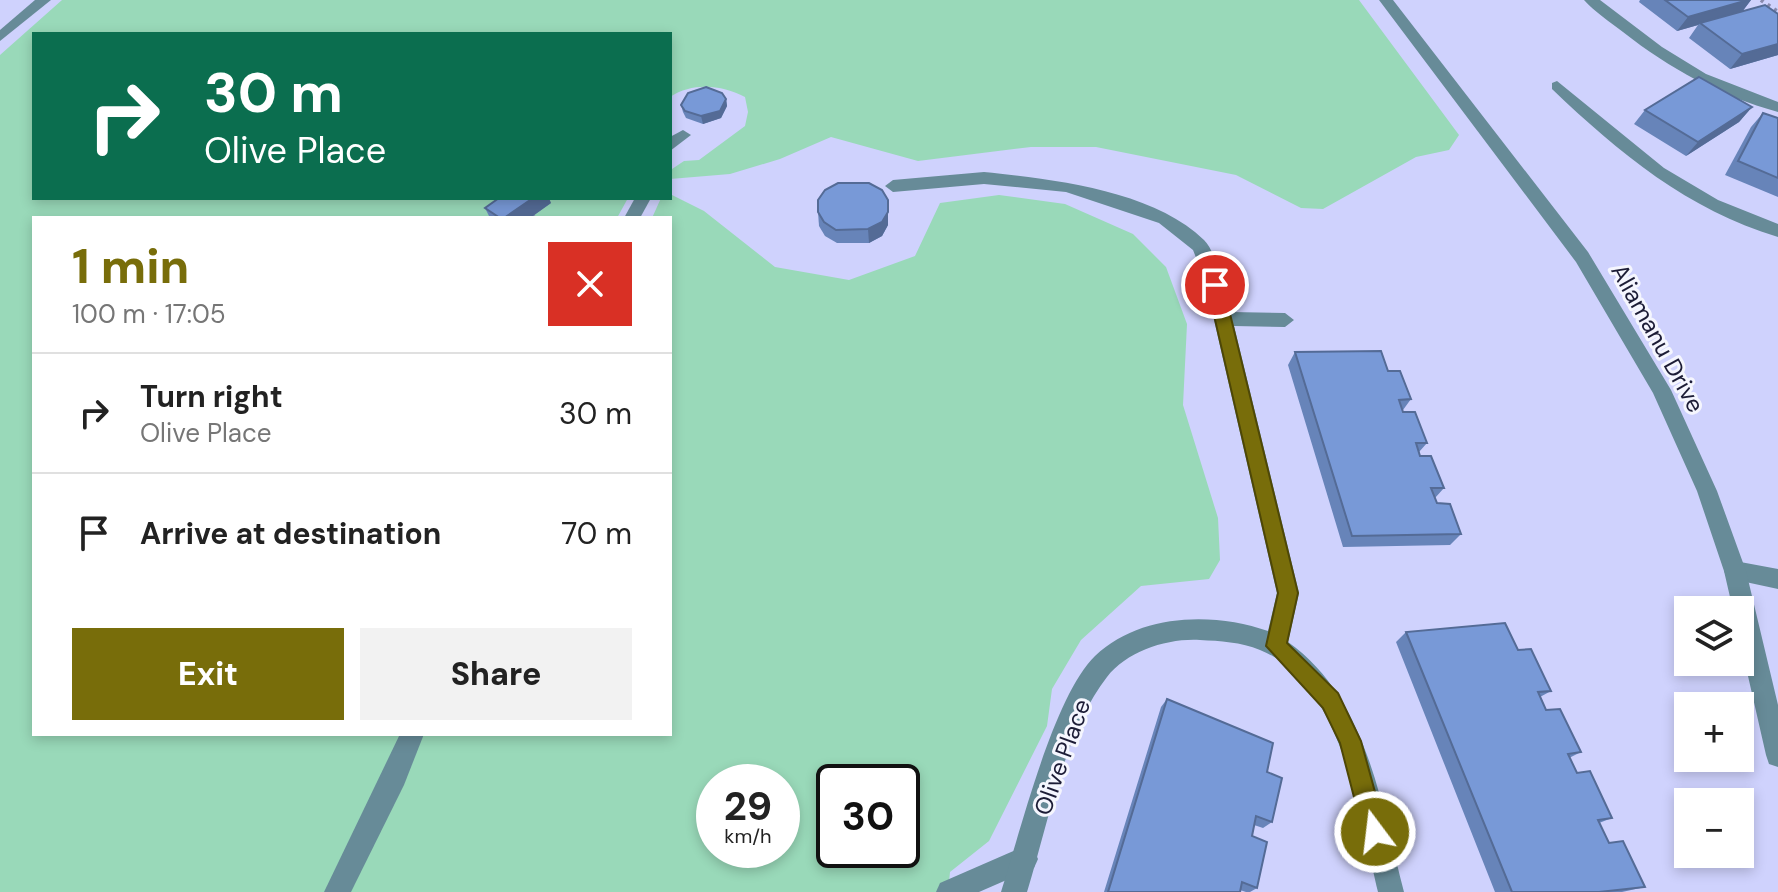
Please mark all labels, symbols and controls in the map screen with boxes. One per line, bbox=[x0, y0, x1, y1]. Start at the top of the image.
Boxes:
text: 30 m bbox=[204, 56, 343, 129]
icon: right bbox=[72, 64, 176, 168]
text: Olive Place bbox=[204, 127, 386, 174]
text: 1 min bbox=[72, 235, 189, 298]
button: close bbox=[548, 242, 632, 326]
pin bbox=[1181, 251, 1249, 319]
street label: Aliamanu Drive bbox=[1604, 258, 1712, 418]
icon: arrive bbox=[1193, 263, 1237, 307]
text: 100 m · 17:05 bbox=[72, 297, 226, 331]
text: Turn right bbox=[140, 377, 283, 416]
icon: right bbox=[72, 391, 116, 435]
text: 30 m bbox=[559, 394, 632, 433]
text: Olive Place bbox=[140, 416, 272, 450]
icon: arrive bbox=[72, 511, 116, 555]
text: Arrive at destination bbox=[140, 514, 441, 553]
text: 70 m bbox=[561, 514, 632, 553]
map controls bbox=[1674, 596, 1754, 868]
button: layers bbox=[1674, 596, 1754, 676]
button: Exit bbox=[72, 628, 344, 720]
button: Share bbox=[360, 628, 632, 720]
button: + bbox=[1674, 692, 1754, 772]
street label: Olive Place bbox=[1027, 695, 1097, 819]
speed limit sign: 30 bbox=[816, 764, 920, 868]
text: 29 bbox=[724, 780, 772, 832]
button: − bbox=[1674, 788, 1754, 868]
position arrow bbox=[1333, 790, 1417, 874]
text: km/h bbox=[724, 823, 772, 849]

